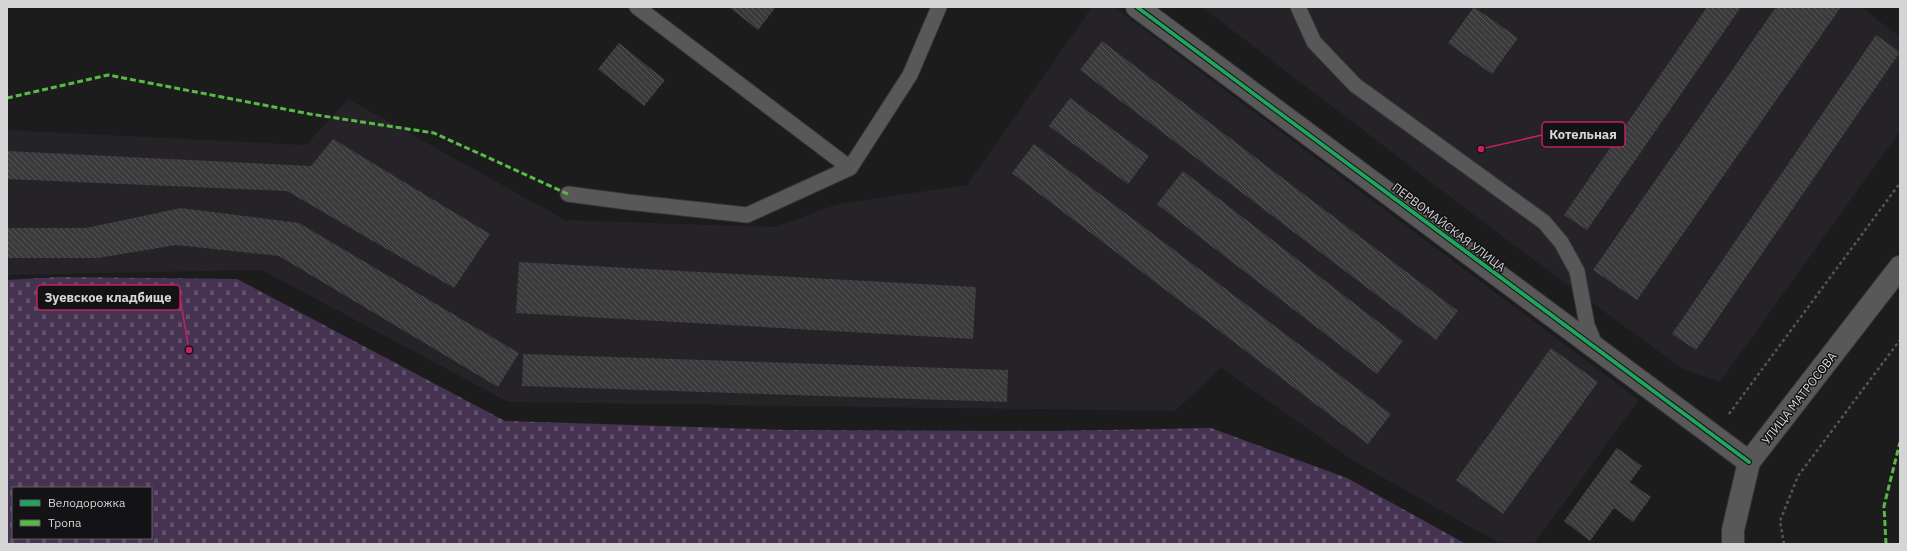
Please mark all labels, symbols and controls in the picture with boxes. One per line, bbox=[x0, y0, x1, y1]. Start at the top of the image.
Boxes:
callout: Котельная bbox=[1542, 122, 1625, 147]
text: Котельная bbox=[1549, 126, 1617, 143]
street label: ПЕРВОМАЙСКАЯ УЛИЦА bbox=[1389, 179, 1509, 275]
callout: Зуевское кладбище bbox=[37, 285, 180, 310]
text: Зуевское кладбище bbox=[44, 289, 172, 306]
street label: УЛИЦА МАТРОСОВА bbox=[1758, 349, 1840, 447]
legend bbox=[12, 487, 152, 539]
text: Велодорожка bbox=[48, 495, 126, 510]
text: Тропа bbox=[48, 515, 82, 530]

